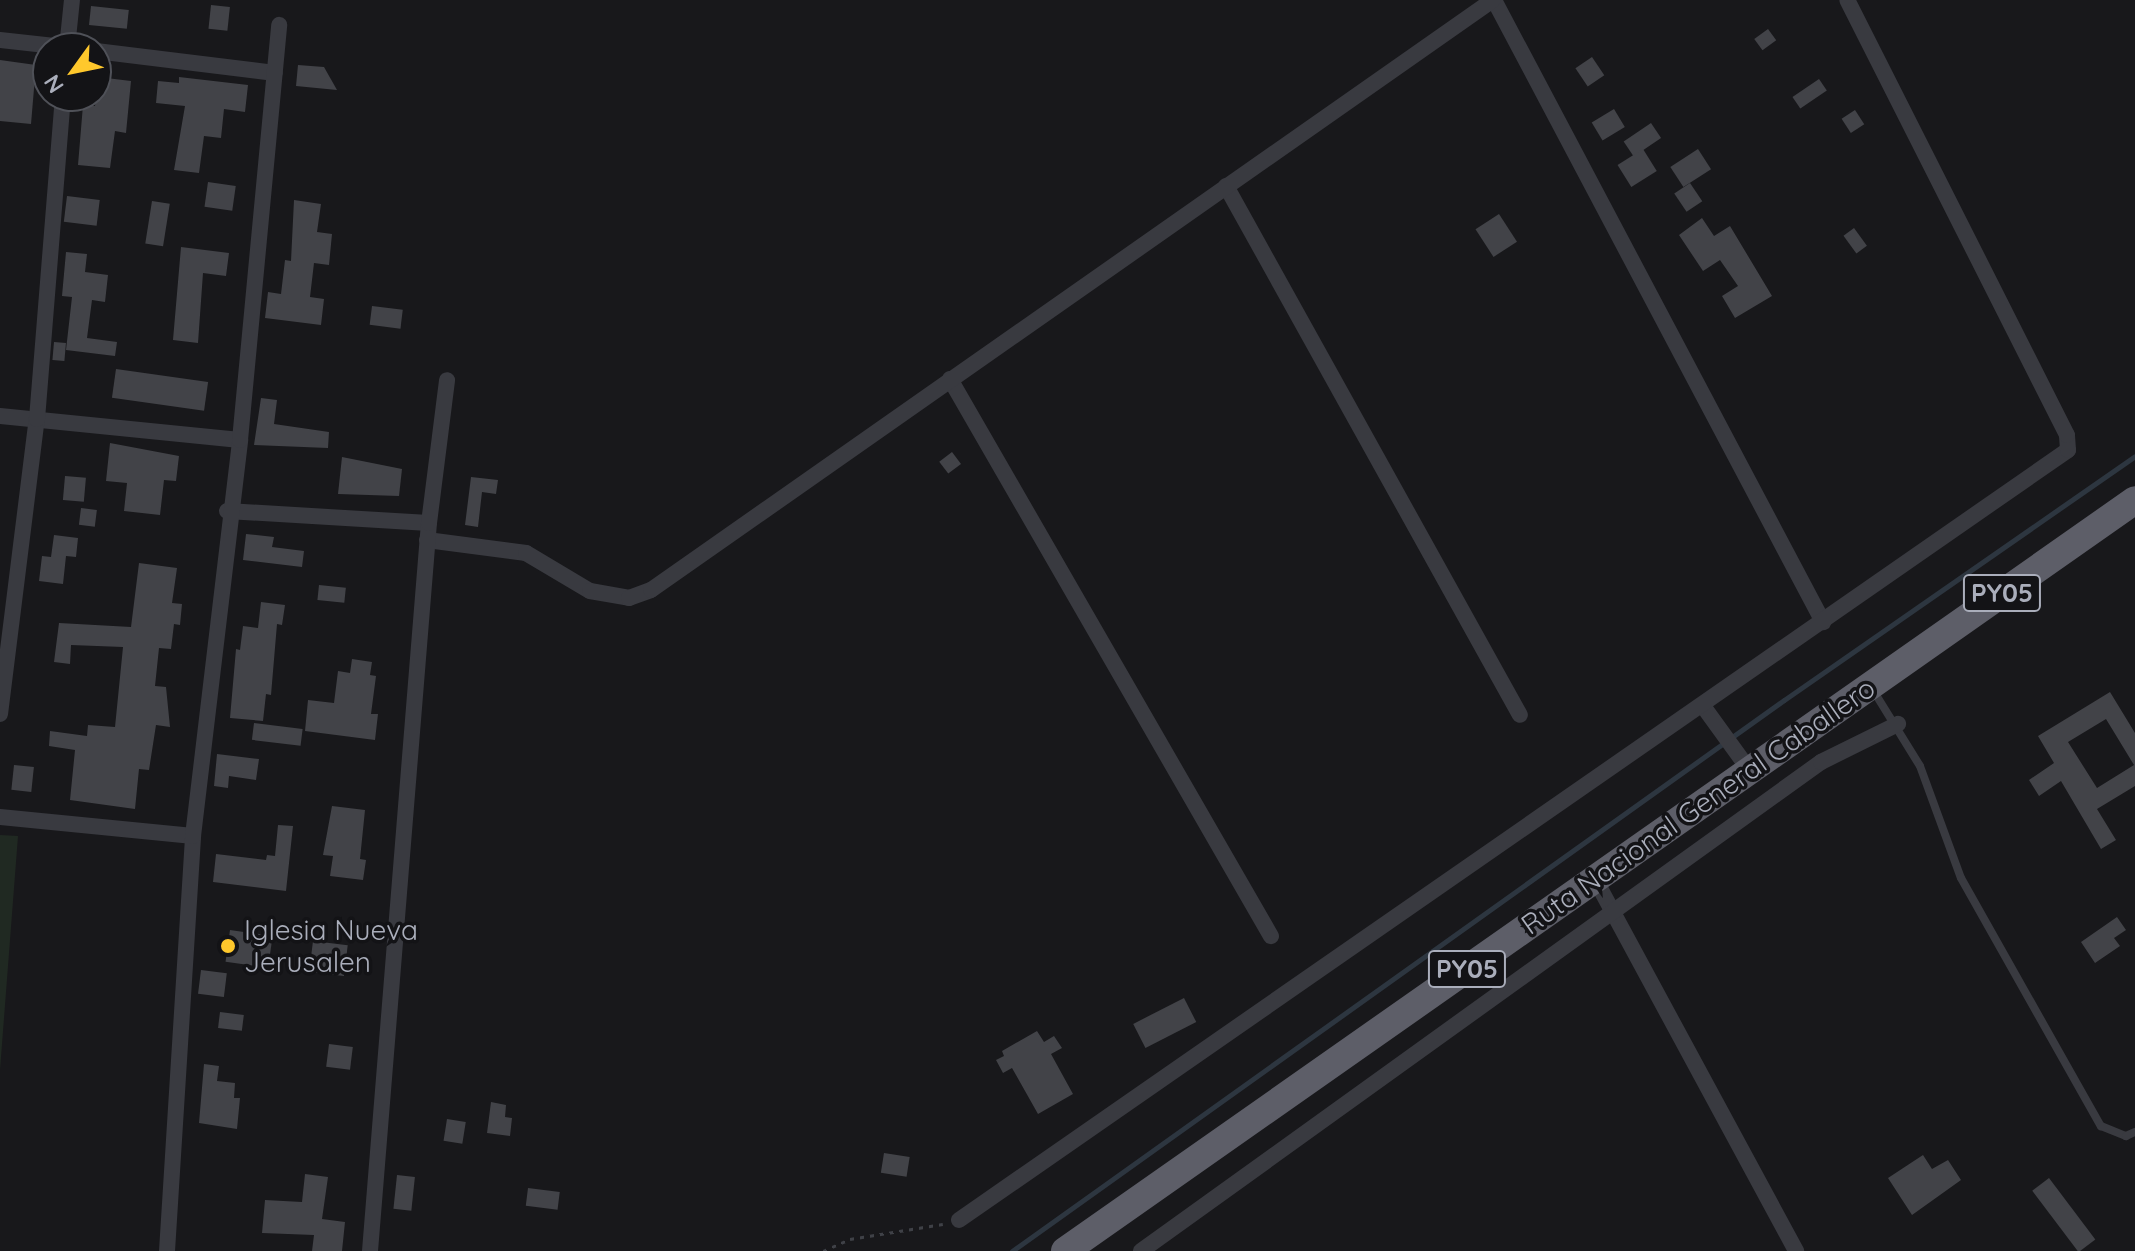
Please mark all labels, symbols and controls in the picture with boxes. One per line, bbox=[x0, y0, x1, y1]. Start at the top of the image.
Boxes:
north arrow bbox=[32, 32, 112, 112]
text: N bbox=[37, 70, 70, 98]
road number: PY05 bbox=[1962, 571, 2042, 615]
street label: Ruta Nacional General Caballero bbox=[1515, 671, 1881, 941]
place label: Iglesia Nueva Jerusalen bbox=[244, 913, 418, 979]
marker: Iglesia Nueva Jerusalen bbox=[219, 937, 237, 955]
road number: PY05 bbox=[1427, 947, 1507, 991]

